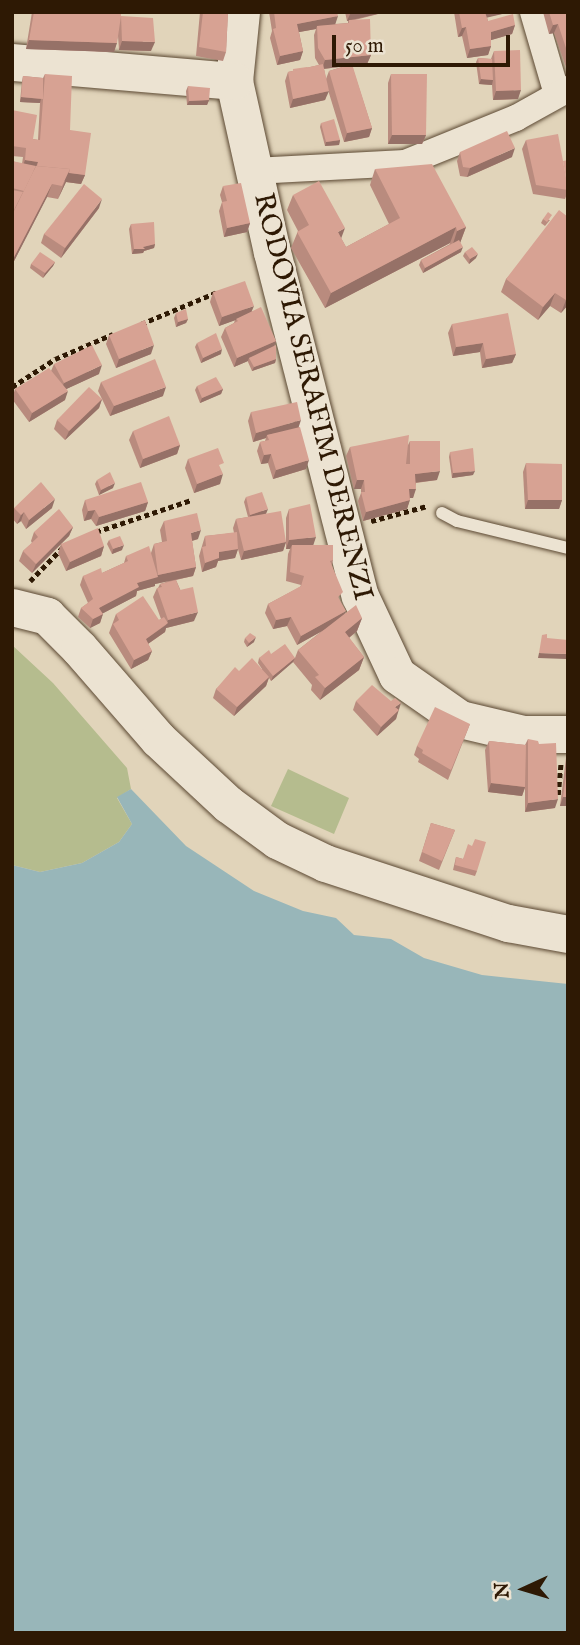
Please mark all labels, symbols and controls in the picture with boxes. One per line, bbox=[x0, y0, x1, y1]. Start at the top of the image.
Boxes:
scale bar bbox=[335, 21, 514, 65]
text: 50 m bbox=[345, 33, 384, 60]
street label: RODOVIA SERAFIM DERENZI bbox=[245, 190, 379, 604]
north arrow bbox=[489, 1554, 559, 1624]
text: N bbox=[491, 1581, 516, 1600]

